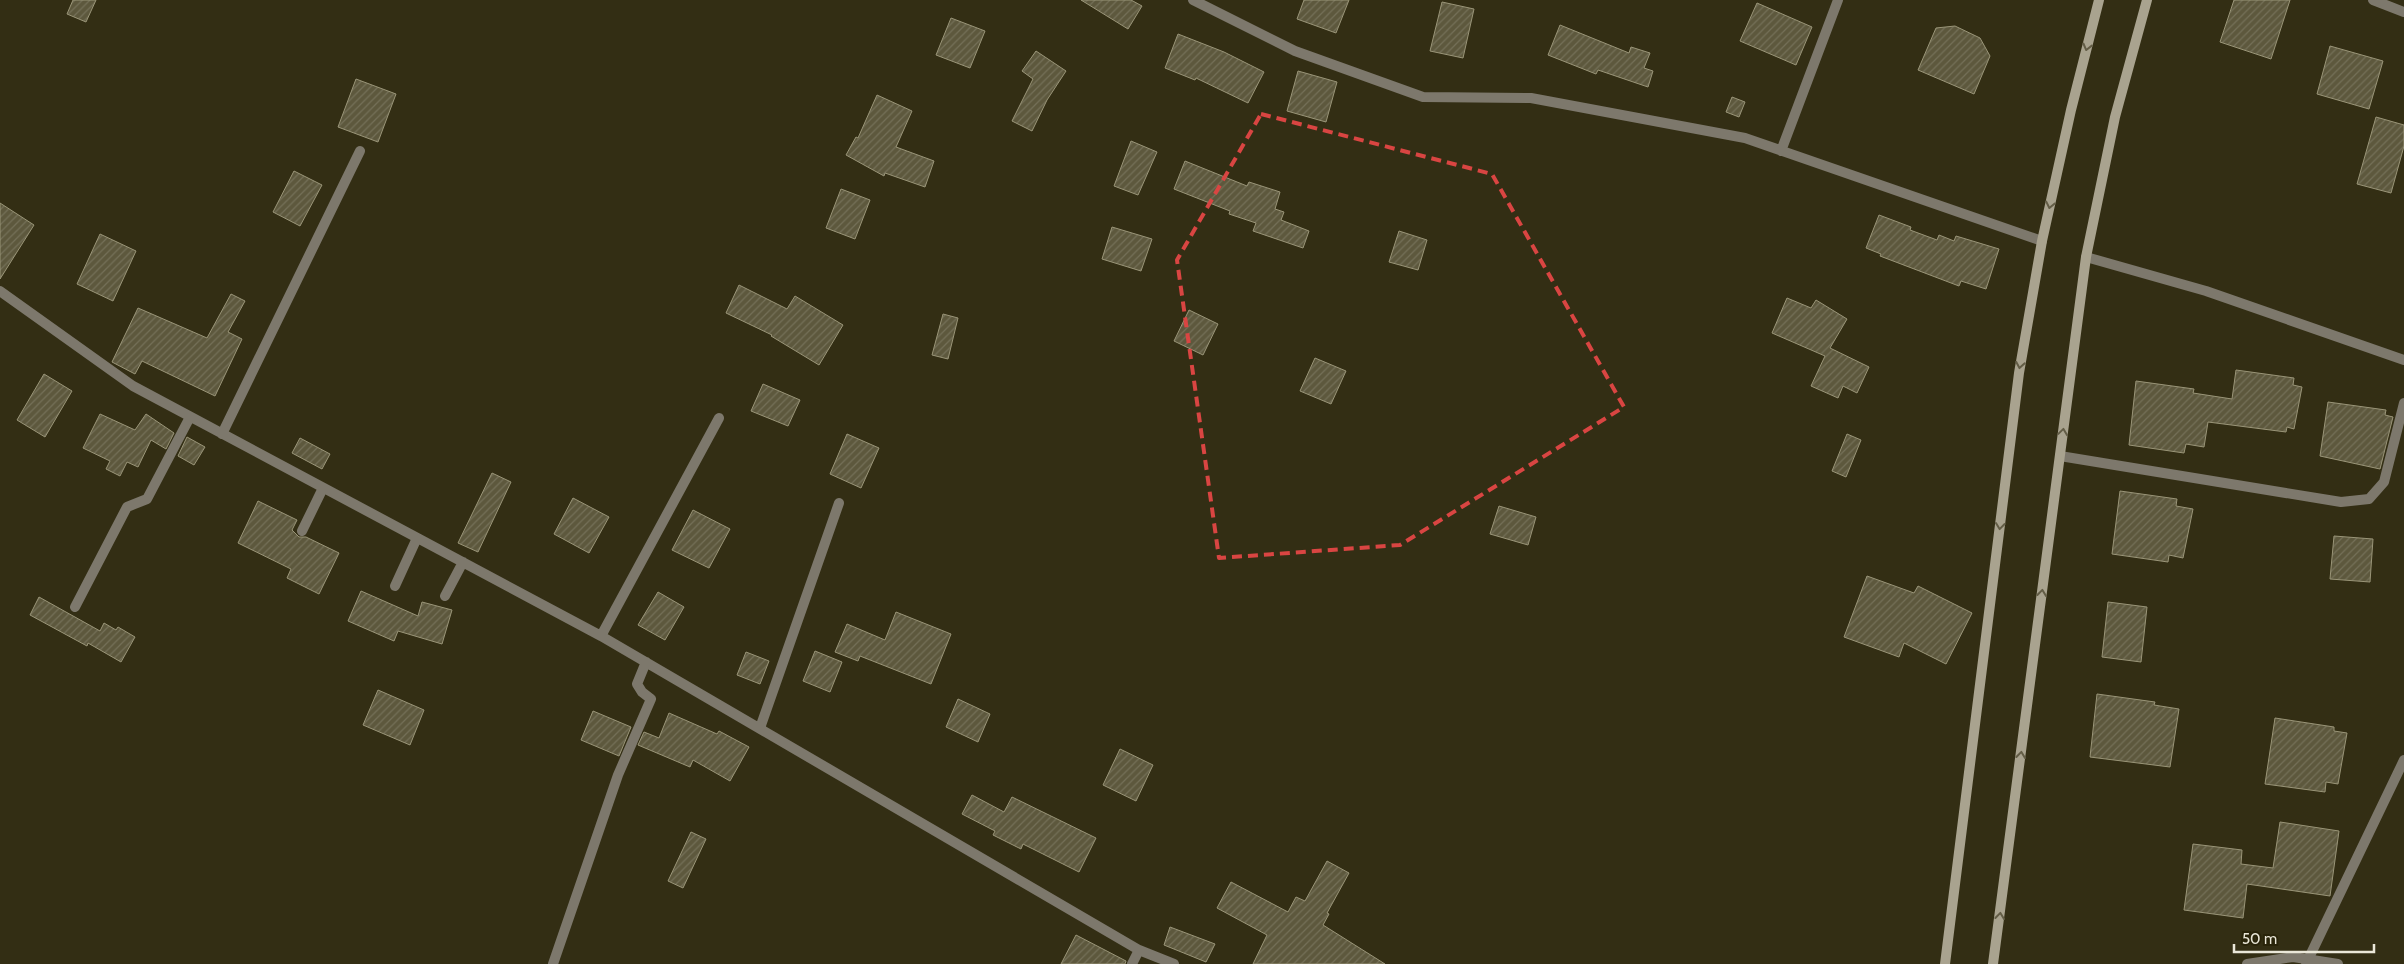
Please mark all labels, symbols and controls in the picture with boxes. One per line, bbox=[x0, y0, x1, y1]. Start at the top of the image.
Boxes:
one-way arrow bbox=[2082, 43, 2092, 51]
one-way arrow bbox=[2045, 201, 2056, 210]
one-way arrow bbox=[2016, 361, 2026, 370]
one-way arrow bbox=[2057, 428, 2068, 436]
one-way arrow bbox=[1995, 523, 2006, 531]
one-way arrow bbox=[2036, 589, 2047, 597]
one-way arrow bbox=[2015, 750, 2026, 758]
one-way arrow bbox=[1994, 911, 2004, 920]
scale bar bbox=[2234, 922, 2374, 954]
text: 50 m bbox=[2242, 930, 2277, 948]

